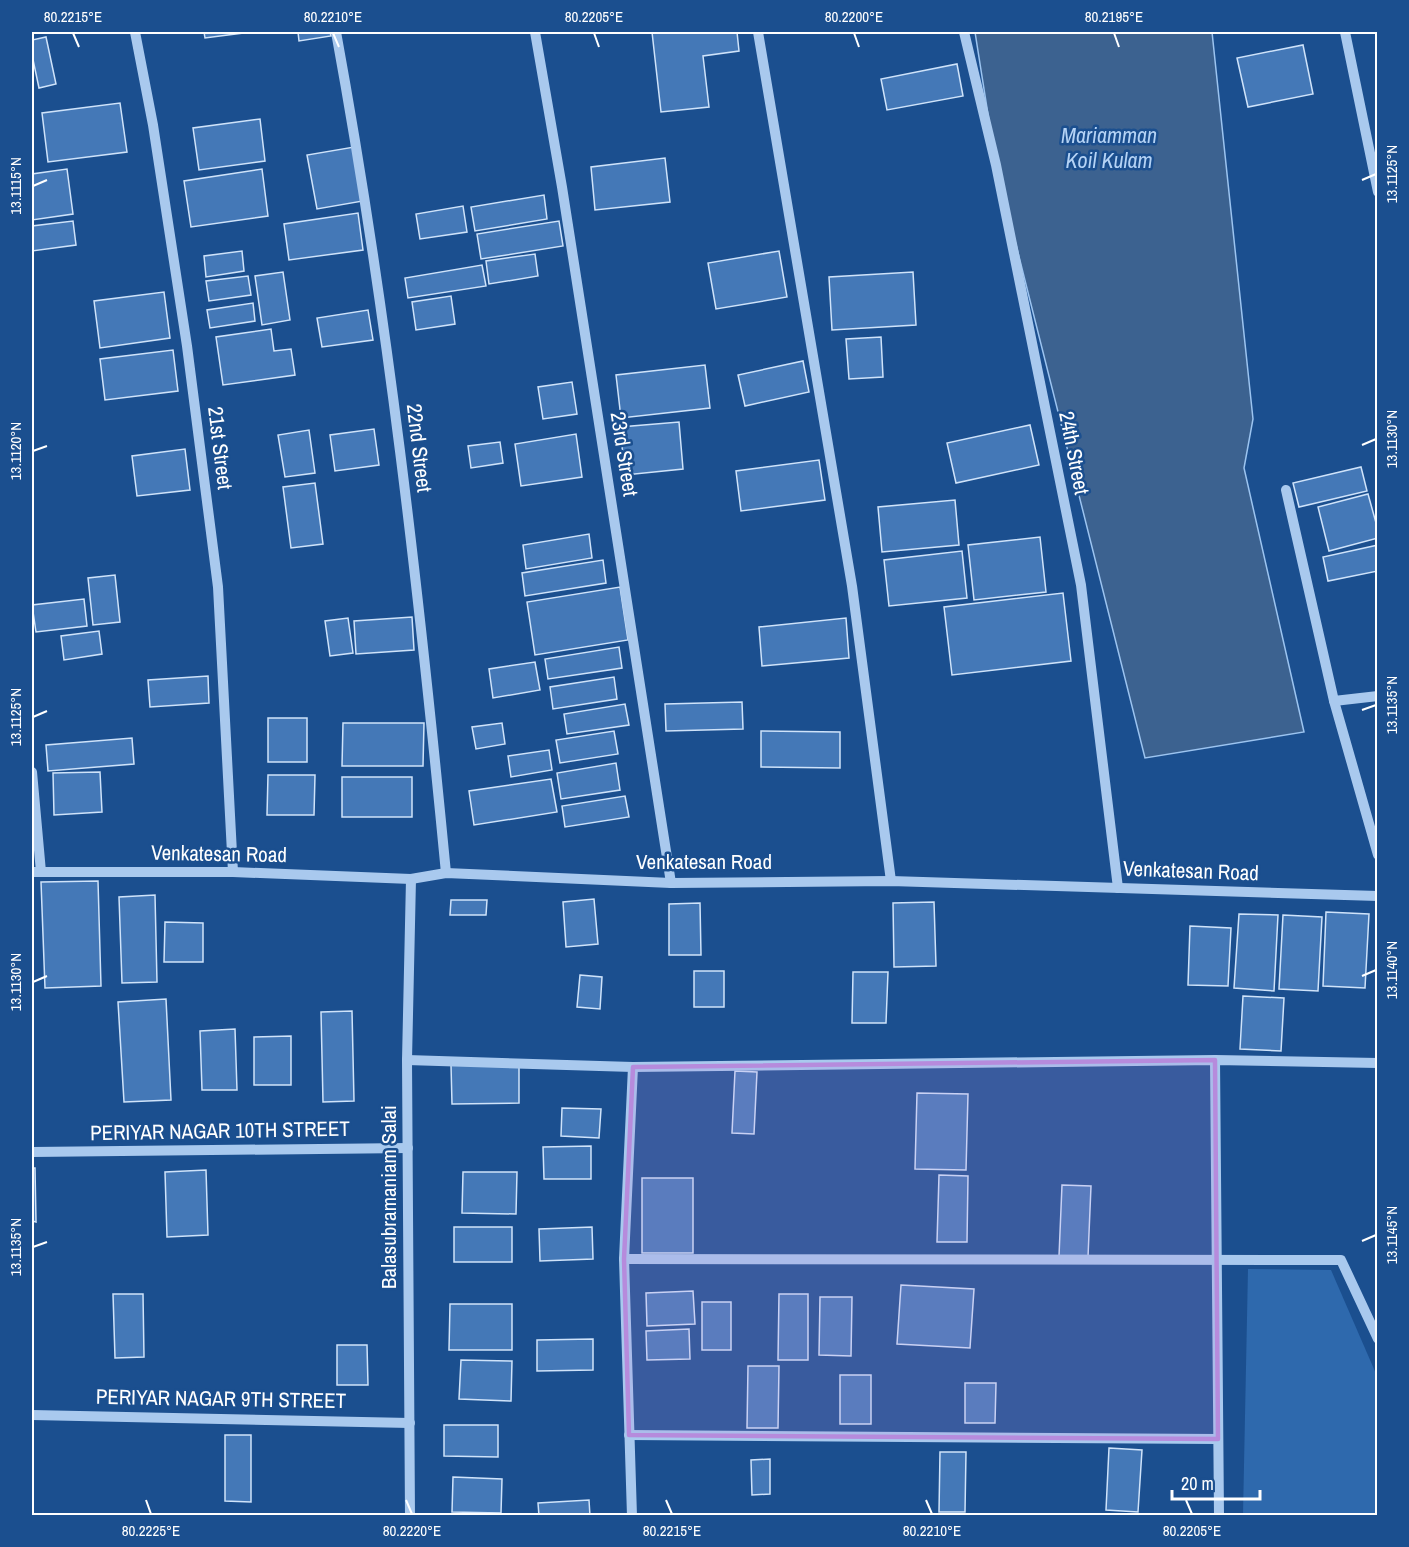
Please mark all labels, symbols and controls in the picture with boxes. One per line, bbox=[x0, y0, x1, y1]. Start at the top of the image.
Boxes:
text: 80.2215°E bbox=[44, 6, 102, 27]
text: 80.2210°E bbox=[304, 6, 362, 27]
text: 80.2205°E bbox=[565, 6, 623, 27]
text: 80.2200°E bbox=[825, 6, 883, 27]
text: 80.2195°E bbox=[1085, 6, 1143, 27]
water label: Mariamman Koil Kulam bbox=[1061, 120, 1157, 175]
text: 13.1125°N bbox=[1381, 145, 1402, 203]
text: 13.1115°N bbox=[5, 157, 26, 215]
street label: 22nd Street bbox=[400, 402, 439, 494]
street label: 21st Street bbox=[201, 405, 240, 491]
street label: 24th Street bbox=[1052, 409, 1097, 497]
street label: 23rd Street bbox=[604, 410, 646, 498]
text: 13.1130°N bbox=[1381, 410, 1402, 468]
text: 13.1120°N bbox=[5, 422, 26, 480]
text: 13.1135°N bbox=[1381, 676, 1402, 734]
text: 13.1125°N bbox=[5, 688, 26, 746]
street label: Venkatesan Road bbox=[151, 838, 287, 869]
street label: Venkatesan Road bbox=[636, 847, 772, 876]
street label: Venkatesan Road bbox=[1123, 854, 1259, 887]
text: 13.1140°N bbox=[1381, 941, 1402, 999]
text: 13.1130°N bbox=[5, 953, 26, 1011]
street label: Balasubramaniam Salai bbox=[374, 1105, 403, 1289]
street label: PERIYAR NAGAR 10TH STREET bbox=[90, 1114, 351, 1147]
text: 13.1145°N bbox=[1381, 1206, 1402, 1264]
text: 13.1135°N bbox=[5, 1218, 26, 1276]
street label: PERIYAR NAGAR 9TH STREET bbox=[96, 1382, 347, 1415]
scale bar bbox=[1172, 1463, 1260, 1501]
text: 20 m bbox=[1181, 1471, 1214, 1496]
text: 80.2225°E bbox=[122, 1520, 180, 1541]
text: 80.2220°E bbox=[383, 1520, 441, 1541]
text: 80.2215°E bbox=[643, 1520, 701, 1541]
text: 80.2210°E bbox=[903, 1520, 961, 1541]
text: 80.2205°E bbox=[1163, 1520, 1221, 1541]

